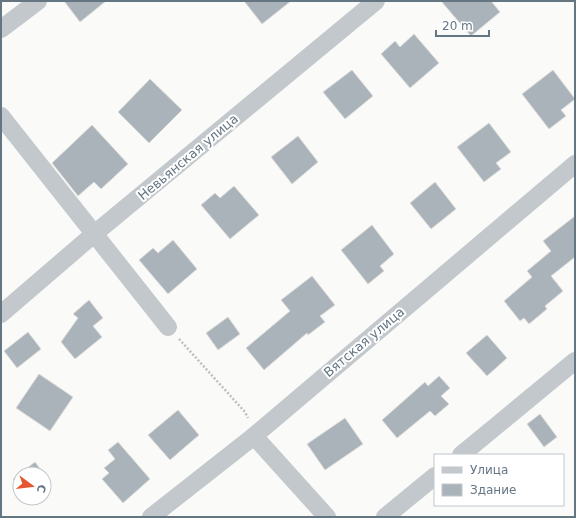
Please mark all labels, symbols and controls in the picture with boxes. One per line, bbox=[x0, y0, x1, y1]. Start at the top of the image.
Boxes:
scale bar bbox=[436, 12, 489, 38]
text: 20 m bbox=[442, 19, 473, 33]
street label: Невьянская улица bbox=[135, 111, 241, 203]
street label: Вятская улица bbox=[321, 304, 407, 380]
legend bbox=[434, 454, 564, 506]
text: Улица bbox=[470, 463, 508, 477]
north arrow bbox=[12, 466, 52, 506]
text: С bbox=[34, 483, 49, 494]
text: Здание bbox=[470, 483, 516, 497]

